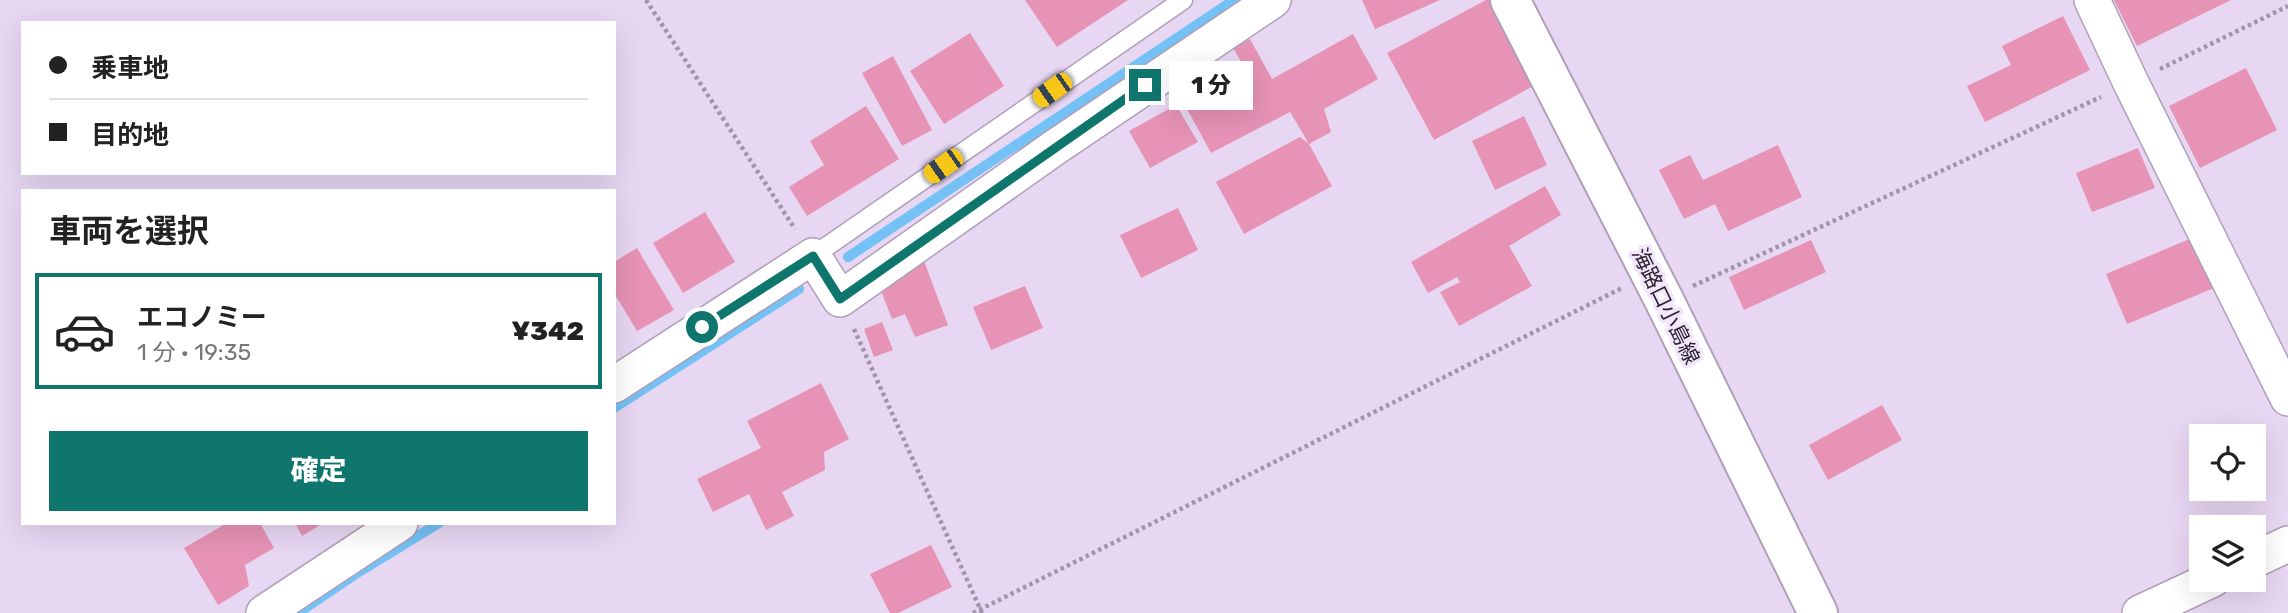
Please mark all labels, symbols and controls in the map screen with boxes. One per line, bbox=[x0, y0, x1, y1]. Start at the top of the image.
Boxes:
text: 乗車地 bbox=[91, 53, 169, 84]
callout: 1 分 bbox=[1170, 60, 1254, 110]
car bbox=[1029, 69, 1076, 111]
route end bbox=[1129, 69, 1161, 101]
text: 1 分 bbox=[1191, 71, 1231, 99]
text: 目的地 bbox=[91, 120, 169, 151]
car bbox=[920, 145, 967, 187]
text: 車両を選択 bbox=[49, 212, 209, 250]
street label: 海路口小島線 bbox=[1627, 244, 1705, 368]
icon: car bbox=[53, 300, 116, 363]
text: エコノミー bbox=[137, 302, 267, 333]
route start bbox=[686, 311, 718, 343]
text: ¥342 bbox=[511, 316, 584, 347]
text: 1 分 · 19:35 bbox=[137, 338, 251, 366]
map controls bbox=[2189, 424, 2266, 592]
button: locate bbox=[2189, 424, 2266, 501]
button: 確定 bbox=[49, 431, 588, 511]
button: layers bbox=[2189, 515, 2266, 592]

